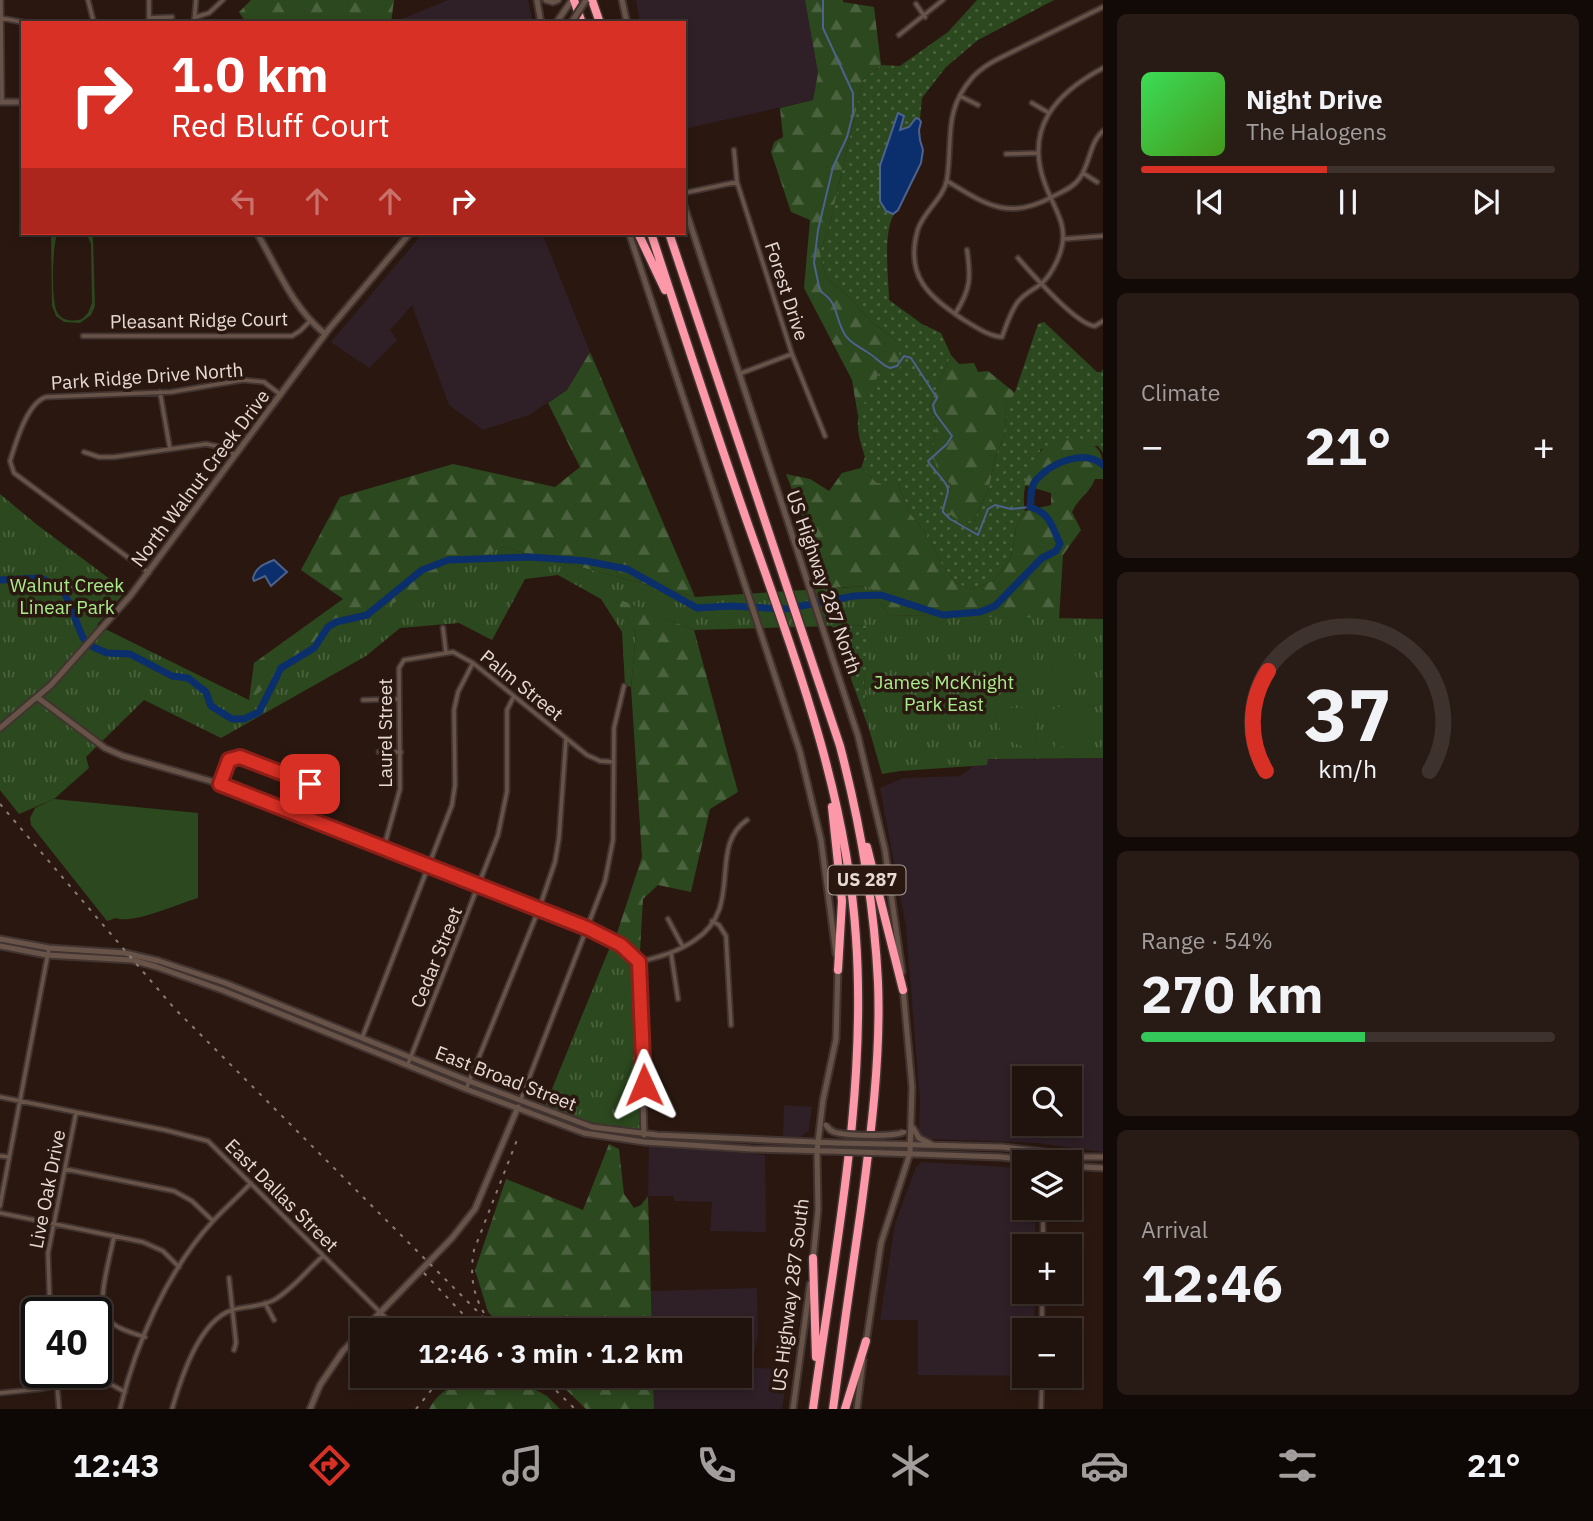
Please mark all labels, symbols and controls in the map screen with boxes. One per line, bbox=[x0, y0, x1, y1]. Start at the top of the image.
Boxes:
text: 1.0 km bbox=[171, 42, 329, 105]
icon: right bbox=[56, 49, 147, 140]
text: Night Drive bbox=[1246, 82, 1383, 116]
text: Red Bluff Court bbox=[171, 104, 390, 146]
text: The Halogens bbox=[1246, 116, 1387, 146]
icon: left bbox=[225, 182, 263, 220]
icon: ahead bbox=[298, 182, 336, 220]
icon: ahead bbox=[371, 182, 409, 220]
icon: right bbox=[444, 182, 482, 220]
icon: previous bbox=[1191, 183, 1229, 221]
icon: pause bbox=[1329, 183, 1367, 221]
icon: next bbox=[1467, 183, 1505, 221]
street label: Forest Drive bbox=[760, 239, 814, 343]
street label: Pleasant Ridge Court bbox=[110, 306, 288, 334]
street label: Park Ridge Drive North bbox=[50, 357, 244, 395]
text: Climate bbox=[1141, 377, 1220, 407]
street label: North Walnut Creek Drive bbox=[125, 385, 275, 571]
text: 21° bbox=[1305, 412, 1391, 479]
text: − bbox=[1141, 421, 1164, 470]
text: + bbox=[1532, 421, 1555, 470]
street label: US Highway 287 North bbox=[781, 487, 867, 677]
park label: Walnut Creek Linear Park bbox=[10, 573, 124, 619]
street label: Palm Street bbox=[476, 644, 568, 726]
text: 37 bbox=[1304, 666, 1392, 761]
park label: James McKnight Park East bbox=[874, 670, 1014, 716]
street label: Laurel Street bbox=[373, 678, 397, 788]
text: km/h bbox=[1319, 751, 1377, 784]
pin bbox=[280, 754, 340, 814]
icon: arrive bbox=[291, 765, 329, 803]
road number: US 287 bbox=[828, 866, 906, 894]
street label: Cedar Street bbox=[405, 903, 467, 1011]
text: Range · 54% bbox=[1141, 925, 1273, 955]
text: 270 km bbox=[1141, 960, 1323, 1027]
street label: East Broad Street bbox=[432, 1040, 580, 1116]
position arrow bbox=[607, 1048, 681, 1122]
map controls bbox=[1012, 1066, 1082, 1388]
button: search bbox=[1012, 1066, 1082, 1136]
street label: Live Oak Drive bbox=[24, 1128, 70, 1250]
street label: East Dallas Street bbox=[220, 1133, 344, 1257]
button: layers bbox=[1012, 1150, 1082, 1220]
street label: US Highway 287 South bbox=[766, 1197, 814, 1393]
text: Arrival bbox=[1141, 1214, 1208, 1244]
button: + bbox=[1012, 1234, 1082, 1304]
text: 12:46 bbox=[1141, 1249, 1283, 1316]
speed limit sign: 40 bbox=[21, 1297, 112, 1388]
button: − bbox=[1012, 1318, 1082, 1388]
text: 12:46 · 3 min · 1.2 km bbox=[418, 1336, 684, 1370]
icon: directions bbox=[305, 1441, 354, 1490]
icon: music bbox=[498, 1441, 547, 1490]
icon: phone bbox=[692, 1441, 741, 1490]
icon: climate bbox=[886, 1441, 935, 1490]
icon: car bbox=[1080, 1441, 1129, 1490]
icon: filters bbox=[1273, 1441, 1322, 1490]
text: 12:43 bbox=[72, 1444, 160, 1486]
text: 21° bbox=[1467, 1444, 1521, 1486]

